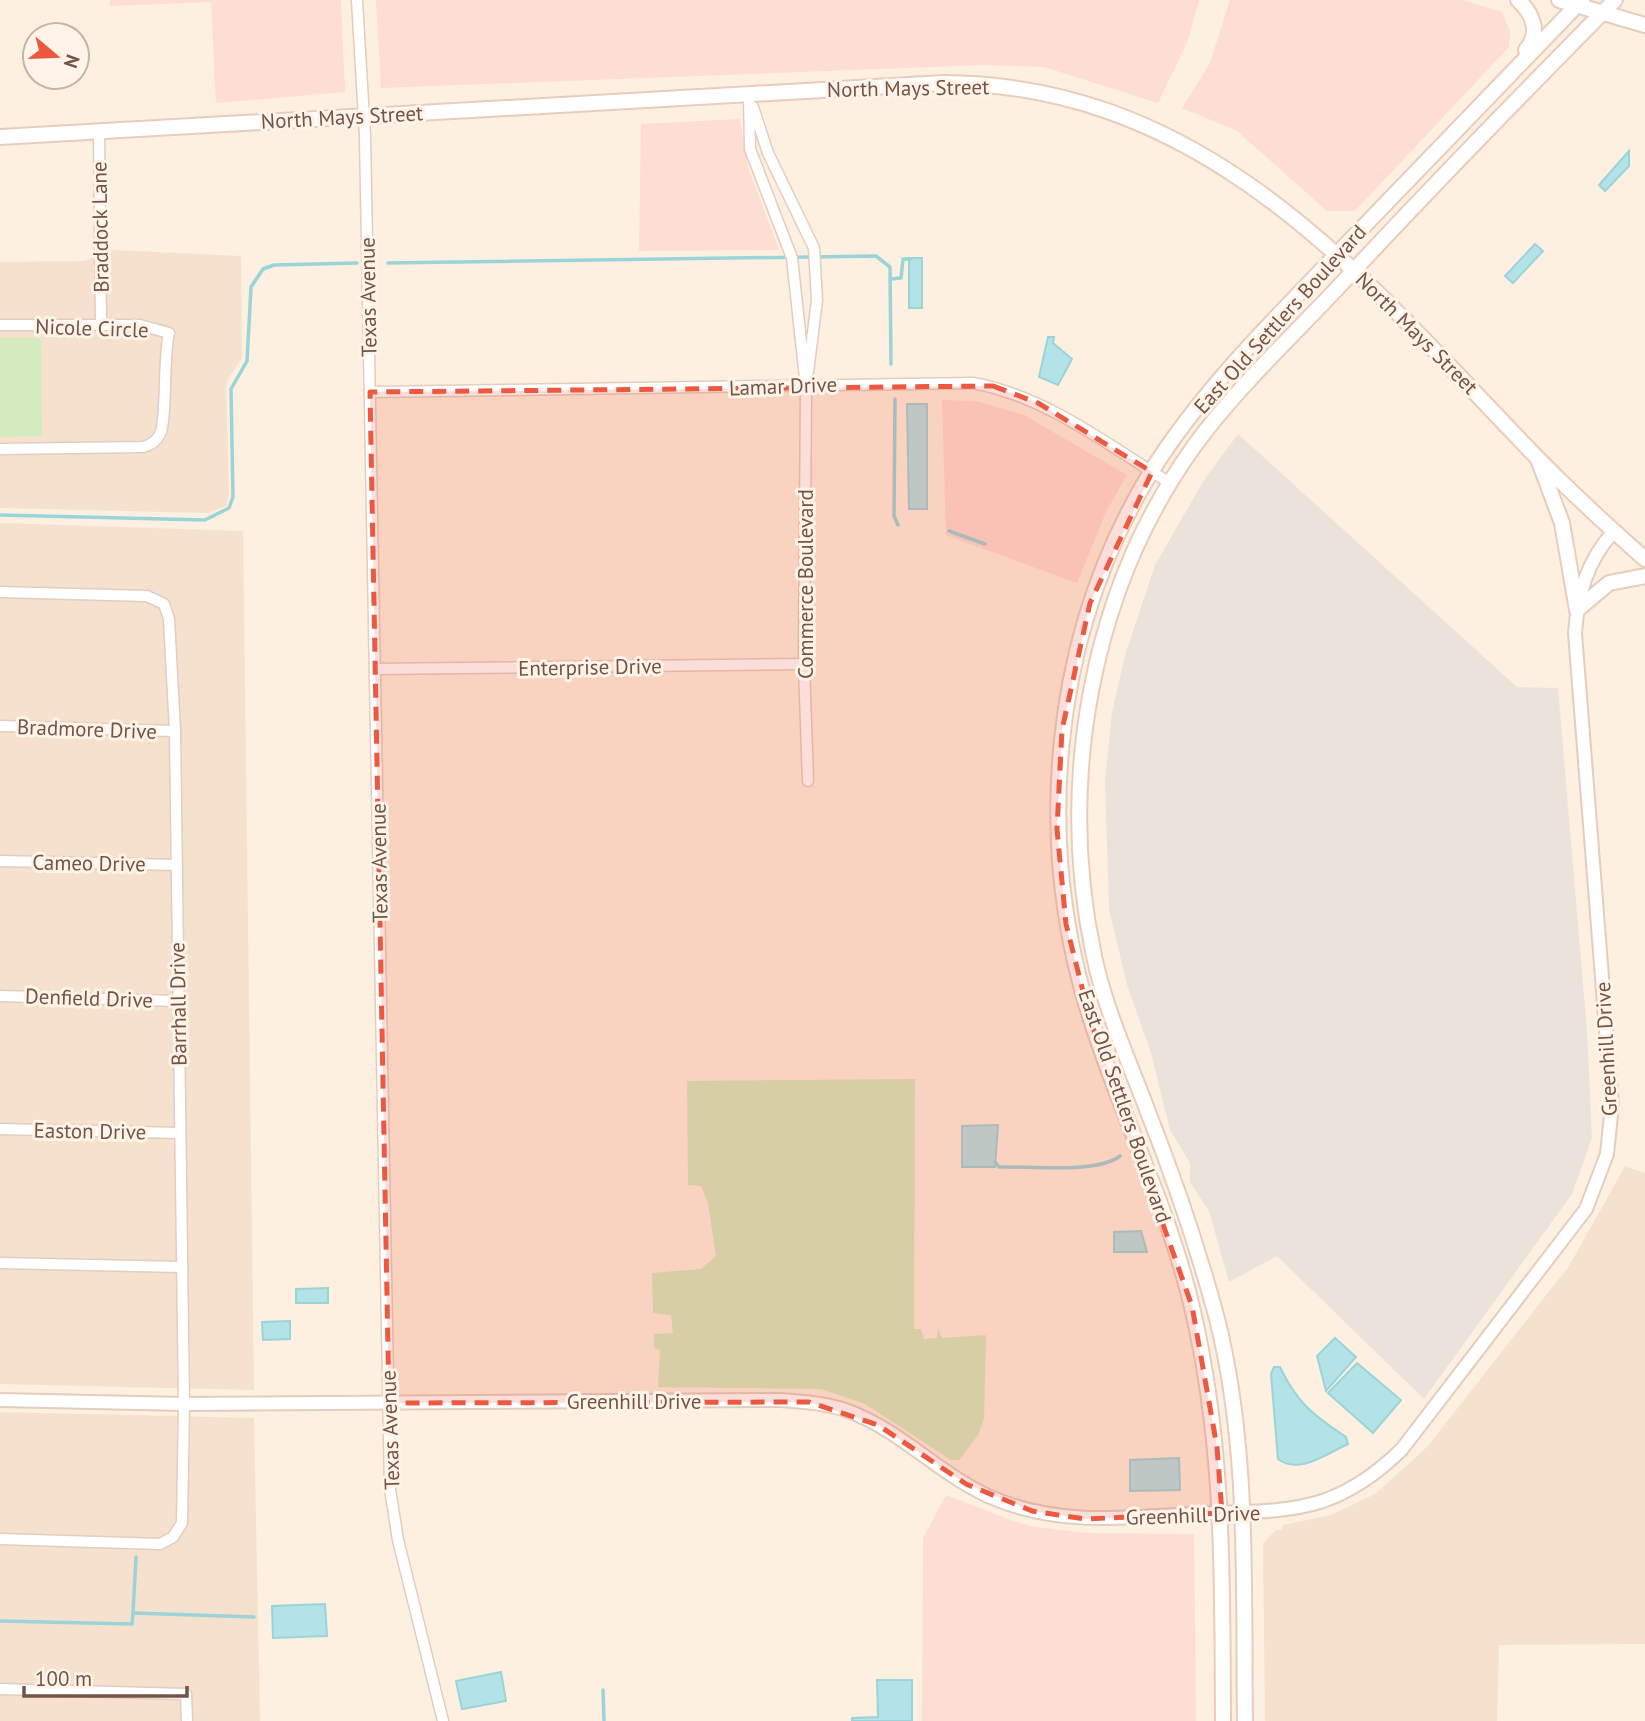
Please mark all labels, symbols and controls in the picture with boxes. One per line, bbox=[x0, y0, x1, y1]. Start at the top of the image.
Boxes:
north arrow bbox=[21, 21, 91, 91]
text: N bbox=[59, 52, 85, 71]
street label: North Mays Street bbox=[827, 73, 989, 103]
street label: North Mays Street bbox=[260, 99, 424, 135]
street label: Braddock Lane bbox=[85, 161, 115, 293]
street label: East Old Settlers Boulevard bbox=[1188, 219, 1372, 419]
street label: Texas Avenue bbox=[353, 237, 383, 357]
street label: North Mays Street bbox=[1350, 266, 1484, 400]
street label: Nicole Circle bbox=[35, 313, 149, 343]
street label: Lamar Drive bbox=[728, 371, 838, 401]
street label: Commerce Boulevard bbox=[792, 489, 819, 679]
street label: Enterprise Drive bbox=[518, 652, 662, 682]
street label: Bradmore Drive bbox=[17, 713, 157, 745]
street label: Texas Avenue bbox=[364, 803, 394, 923]
street label: Cameo Drive bbox=[32, 849, 146, 877]
street label: Barrhall Drive bbox=[163, 942, 193, 1066]
street label: Greenhill Drive bbox=[1589, 981, 1623, 1117]
street label: Denfield Drive bbox=[25, 982, 153, 1014]
street label: East Old Settlers Boulevard bbox=[1072, 986, 1178, 1226]
street label: Easton Drive bbox=[33, 1117, 147, 1145]
street label: Texas Avenue bbox=[374, 1370, 406, 1490]
street label: Greenhill Drive bbox=[567, 1388, 701, 1415]
street label: Greenhill Drive bbox=[1125, 1499, 1261, 1531]
scale bar bbox=[24, 1654, 187, 1698]
text: 100 m bbox=[35, 1665, 92, 1692]

